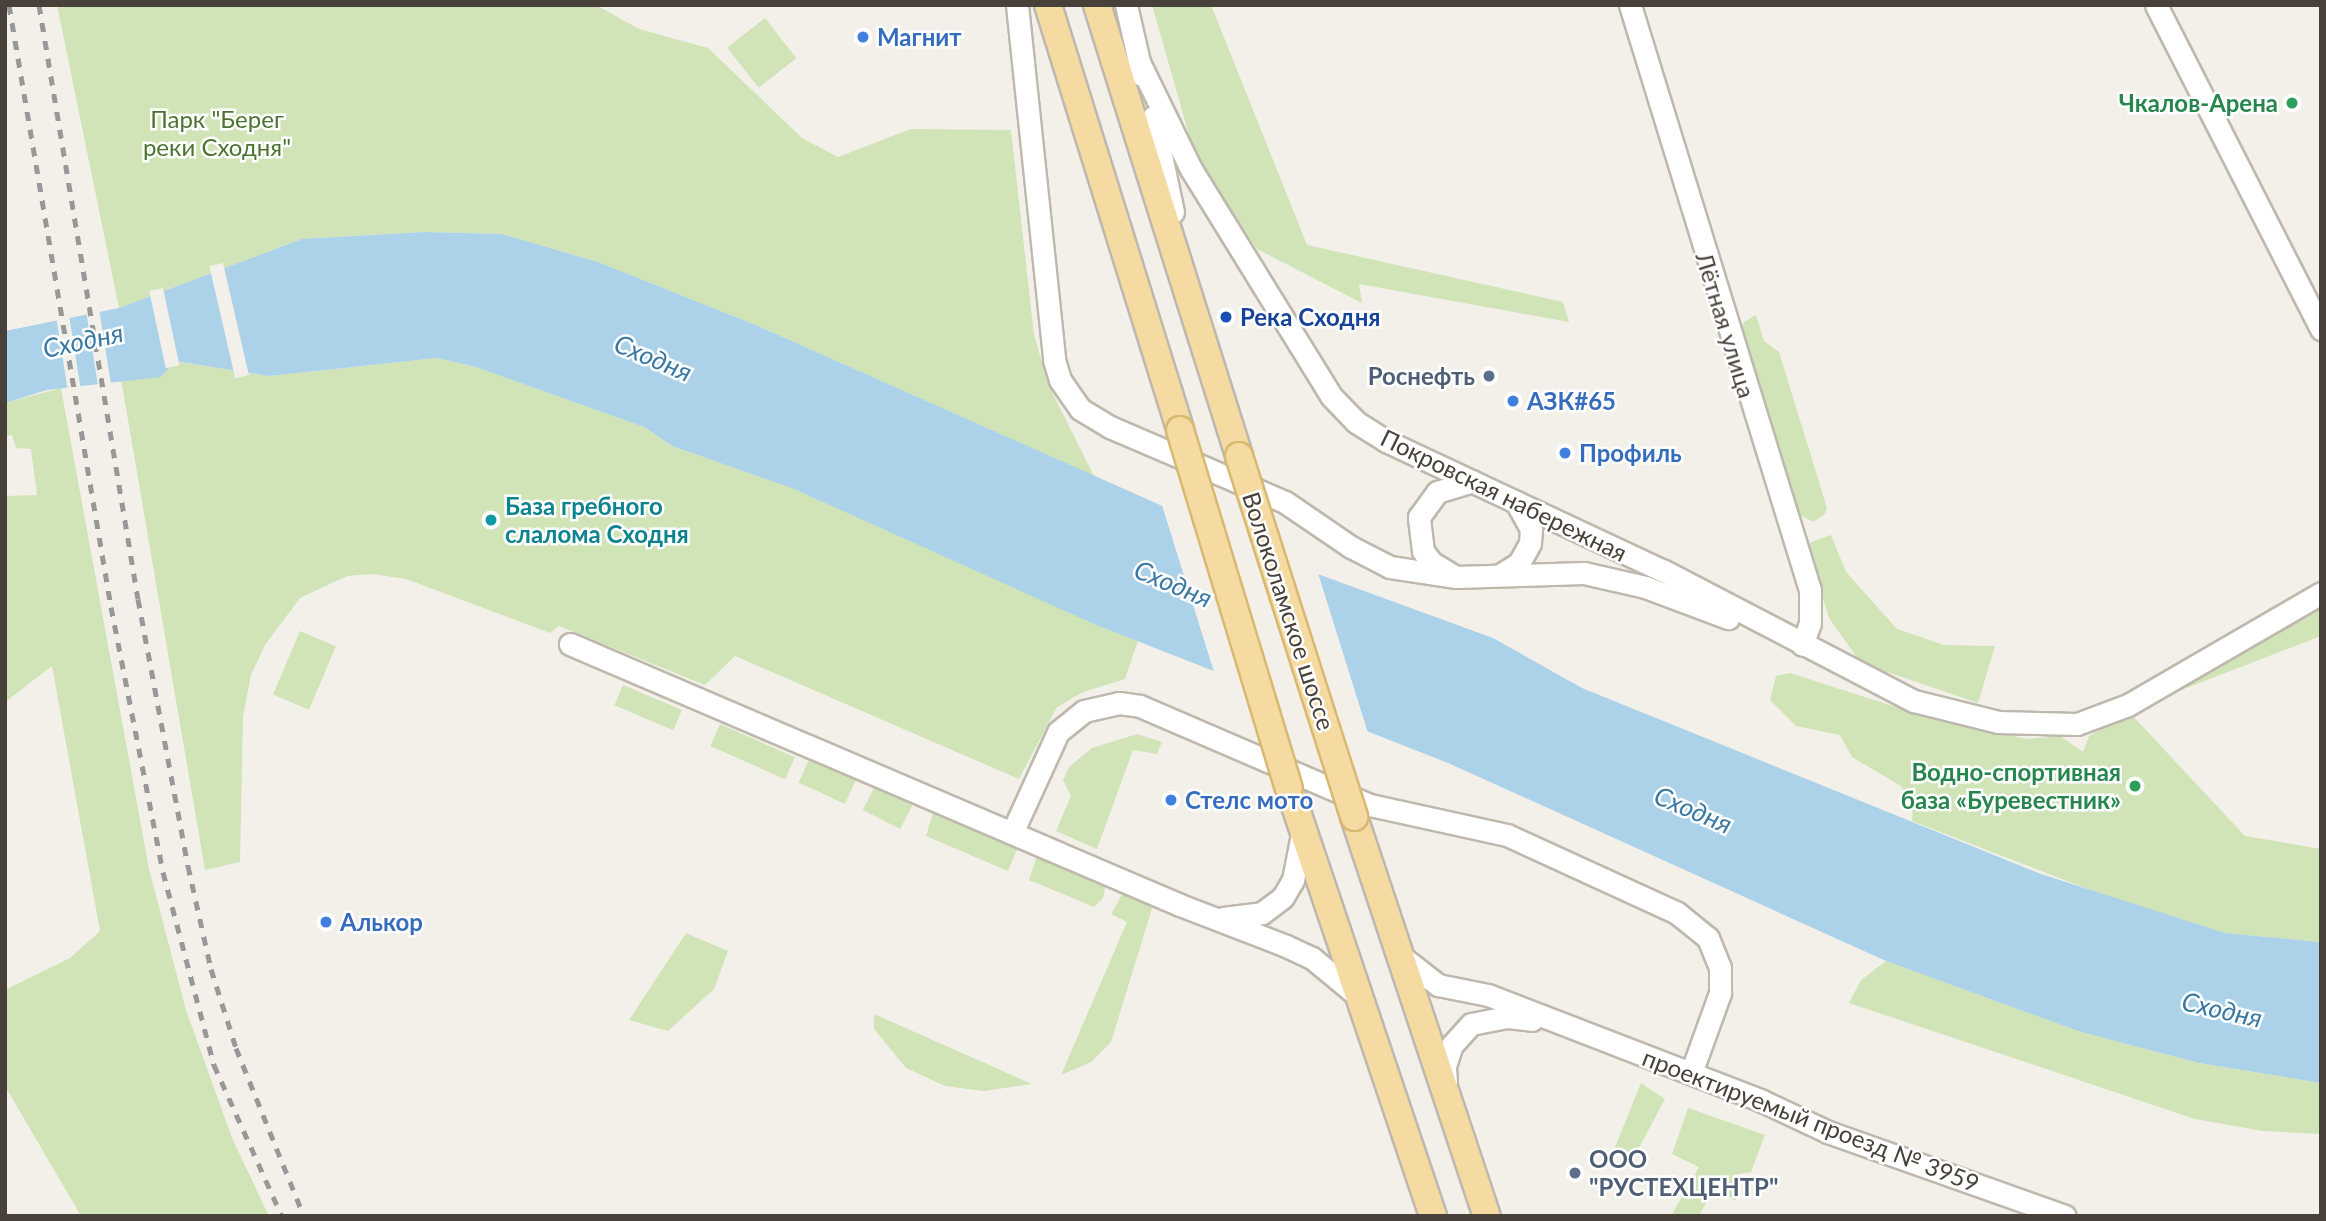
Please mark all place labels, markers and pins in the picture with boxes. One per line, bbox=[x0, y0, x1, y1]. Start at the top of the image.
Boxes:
place label: Магнит bbox=[877, 23, 962, 51]
marker: Магнит bbox=[855, 29, 871, 45]
place label: Чкалов-Арена bbox=[2119, 89, 2278, 117]
marker: Чкалов-Арена bbox=[2284, 95, 2300, 111]
place label: Река Сходня bbox=[1240, 303, 1380, 331]
marker: Река Сходня bbox=[1218, 309, 1234, 325]
place label: Роснефть bbox=[1368, 362, 1475, 390]
marker: Роснефть bbox=[1481, 368, 1497, 384]
place label: АЗК#65 bbox=[1527, 387, 1616, 415]
marker: АЗК#65 bbox=[1505, 393, 1521, 409]
place label: Профиль bbox=[1579, 439, 1682, 467]
marker: Профиль bbox=[1557, 445, 1573, 461]
place label: База гребного слалома Сходня bbox=[505, 492, 689, 548]
marker: База гребного слалома Сходня bbox=[483, 512, 499, 528]
place label: Водно-спортивная база «Буревестник» bbox=[1901, 758, 2121, 814]
marker: Водно-спортивная база «Буревестник» bbox=[2127, 778, 2143, 794]
place label: Стелс мото bbox=[1185, 786, 1313, 814]
marker: Стелс мото bbox=[1163, 792, 1179, 808]
place label: Алькор bbox=[340, 908, 423, 936]
marker: Алькор bbox=[318, 914, 334, 930]
place label: ООО "РУСТЕХЦЕНТР" bbox=[1589, 1145, 1778, 1201]
marker: ООО "РУСТЕХЦЕНТР" bbox=[1567, 1165, 1583, 1181]

